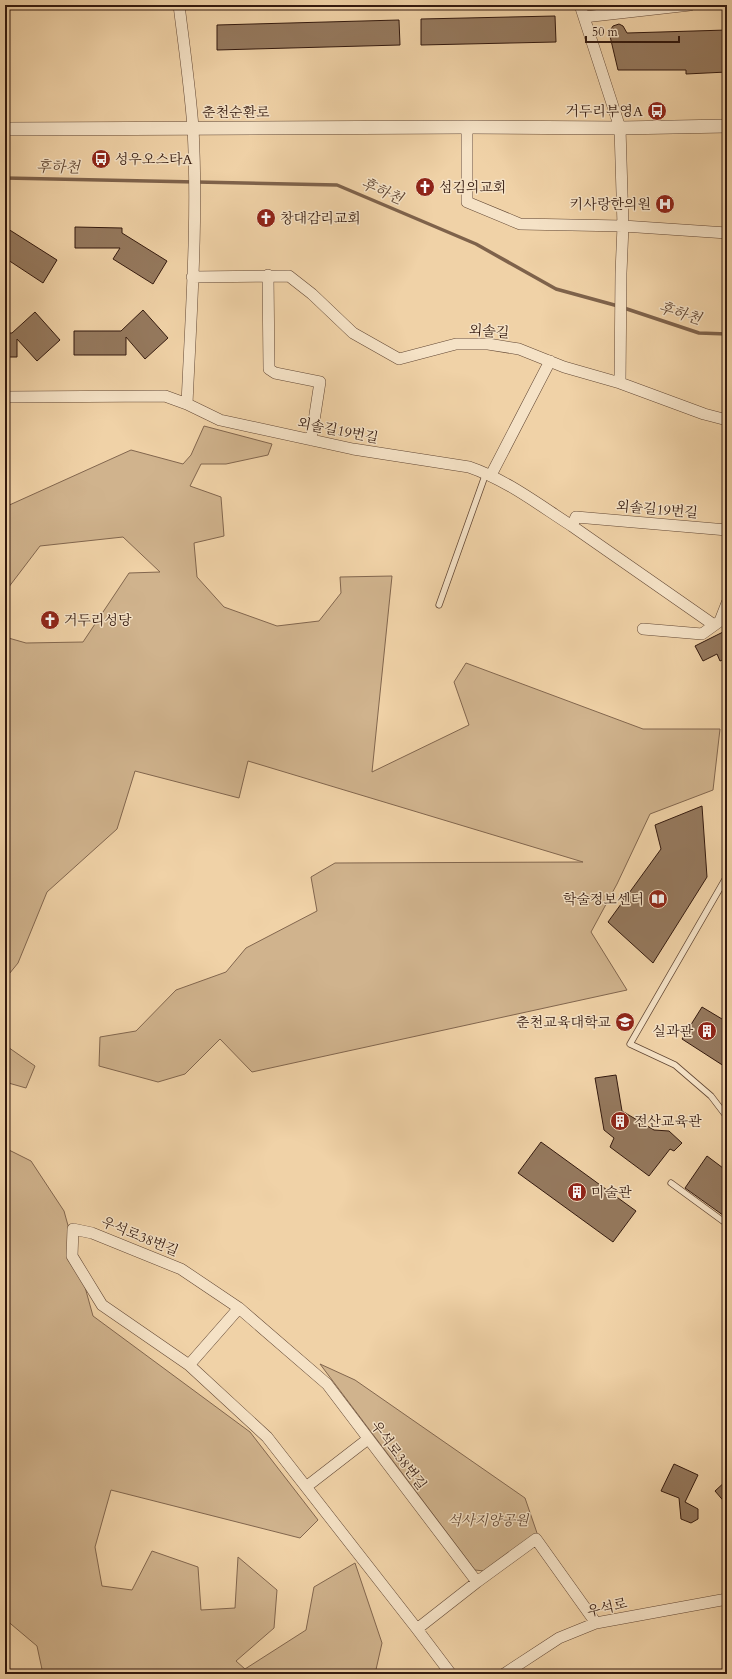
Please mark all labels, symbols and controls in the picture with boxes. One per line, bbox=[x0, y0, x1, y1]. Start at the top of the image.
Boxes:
scale bar bbox=[586, 18, 679, 44]
text: 50 m bbox=[592, 24, 619, 40]
bus stop icon: 거두리부영A bbox=[646, 100, 668, 122]
place label: 거두리부영A bbox=[565, 102, 643, 121]
street label: 춘천순환로 bbox=[202, 103, 270, 122]
bus stop icon: 성우오스타A bbox=[90, 148, 112, 170]
place label: 성우오스타A bbox=[115, 150, 193, 169]
water label: 후하천 bbox=[36, 157, 81, 177]
water label: 후하천 bbox=[358, 173, 407, 209]
church icon: 섬김의교회 bbox=[414, 176, 436, 198]
place label: 섬김의교회 bbox=[439, 178, 507, 197]
hospital icon: 키사랑한의원 bbox=[654, 193, 676, 215]
place label: 키사랑한의원 bbox=[570, 195, 651, 214]
church icon: 창대감리교회 bbox=[255, 207, 277, 229]
place label: 창대감리교회 bbox=[280, 209, 361, 228]
water label: 후하천 bbox=[656, 297, 705, 329]
street label: 외솔길 bbox=[468, 321, 510, 342]
street label: 외솔길19번길 bbox=[296, 413, 380, 448]
street label: 외솔길19번길 bbox=[615, 496, 699, 523]
church icon: 거두리성당 bbox=[39, 609, 61, 631]
place label: 거두리성당 bbox=[64, 611, 132, 630]
library icon: 학술정보센터 bbox=[647, 888, 669, 910]
place label: 학술정보센터 bbox=[563, 890, 644, 909]
school or university icon: 춘천교육대학교 bbox=[614, 1011, 636, 1033]
place label: 춘천교육대학교 bbox=[516, 1013, 611, 1032]
building icon: 실과관 bbox=[696, 1020, 718, 1042]
place label: 실과관 bbox=[652, 1022, 693, 1041]
building icon: 전산교육관 bbox=[609, 1110, 631, 1132]
place label: 전산교육관 bbox=[634, 1112, 702, 1131]
building icon: 미술관 bbox=[566, 1181, 588, 1203]
place label: 미술관 bbox=[591, 1183, 632, 1202]
street label: 우석로38번길 bbox=[98, 1212, 181, 1261]
street label: 우석로38번길 bbox=[366, 1417, 431, 1494]
park label: 석사지양공원 bbox=[447, 1511, 530, 1530]
street label: 우석로 bbox=[585, 1594, 629, 1621]

